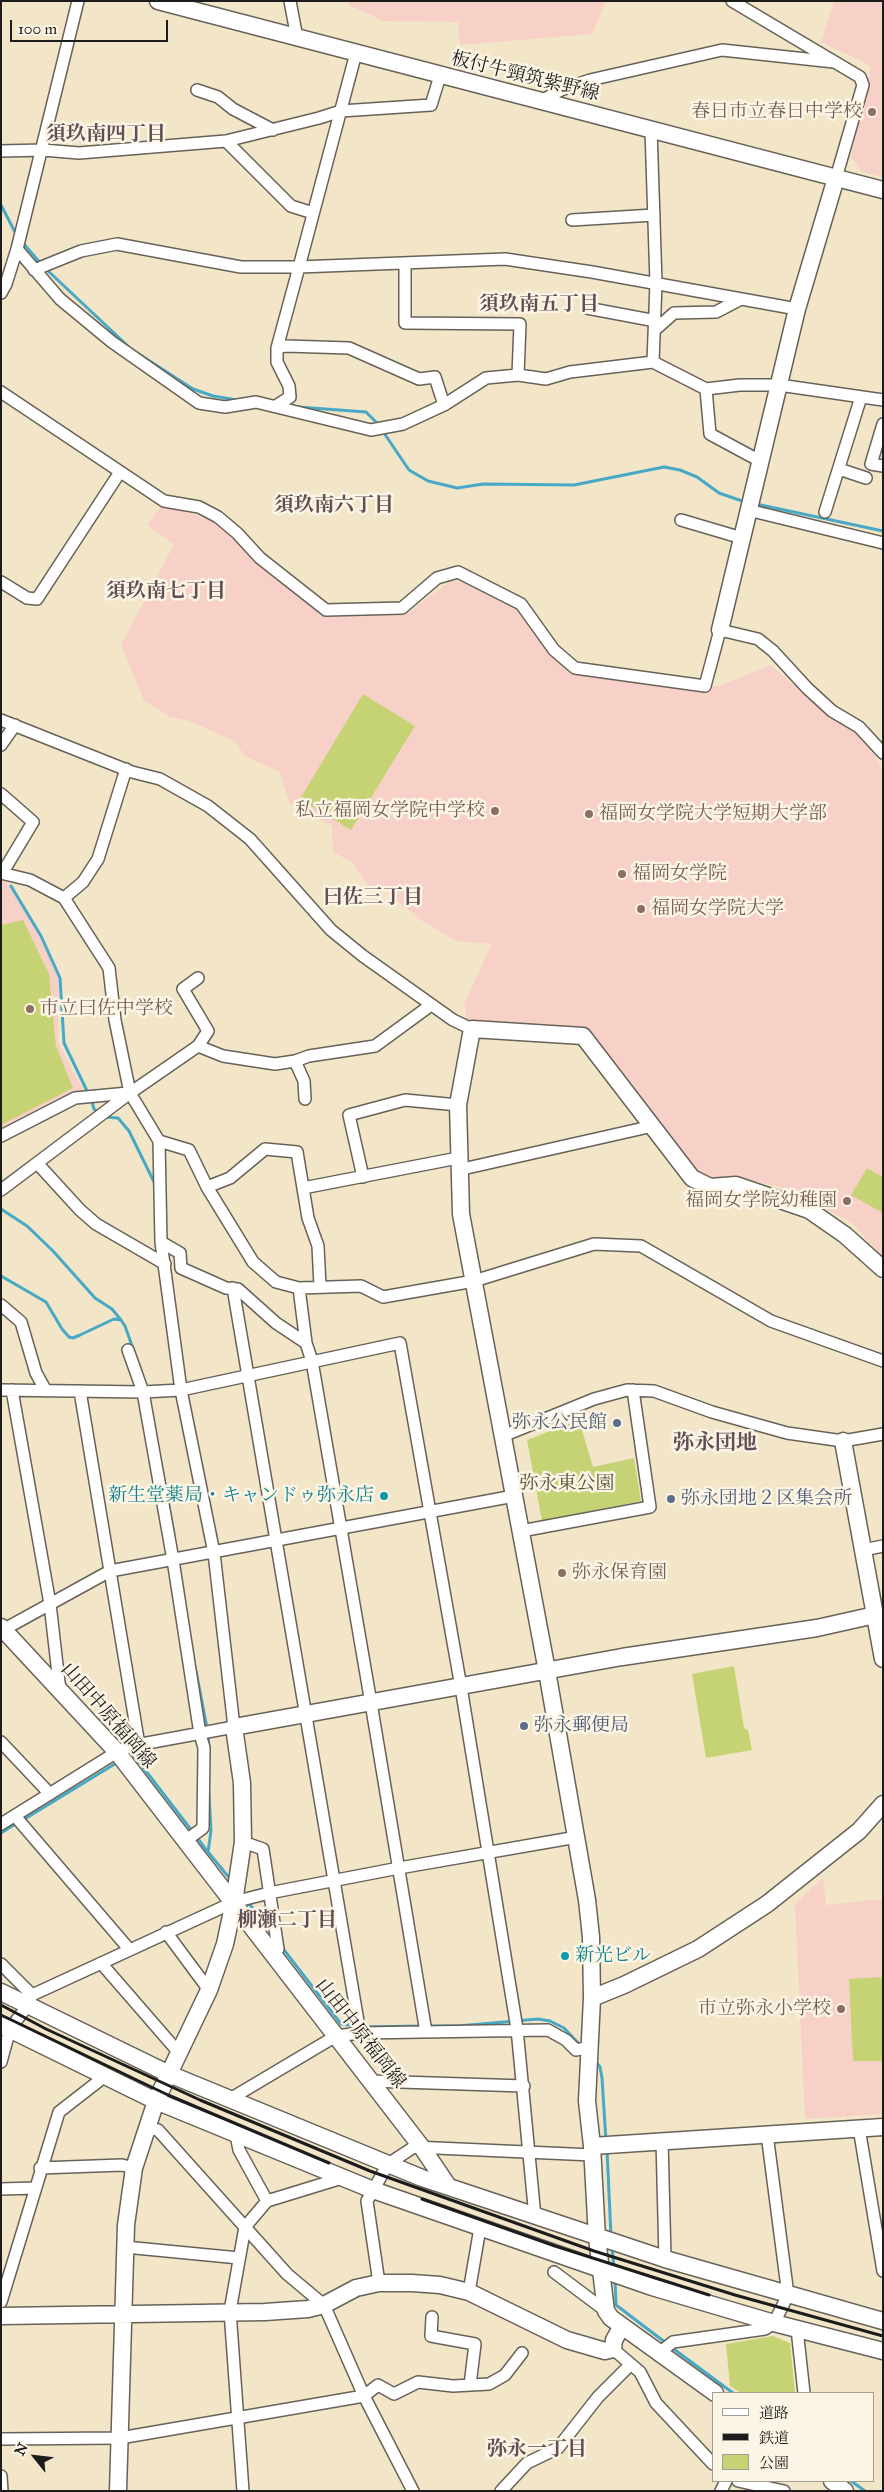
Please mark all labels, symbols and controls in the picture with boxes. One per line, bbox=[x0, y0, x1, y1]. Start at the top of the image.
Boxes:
scale bar bbox=[12, 10, 170, 42]
text: 100 m bbox=[18, 20, 57, 38]
street label: 板付牛頸筑紫野線 bbox=[448, 48, 602, 106]
place label: 春日市立春日中学校 bbox=[691, 101, 862, 123]
marker: 春日市立春日中学校 bbox=[866, 106, 878, 118]
district label: 須玖南四丁目 bbox=[46, 123, 166, 147]
district label: 須玖南五丁目 bbox=[479, 293, 599, 317]
district label: 須玖南六丁目 bbox=[274, 494, 394, 518]
district label: 須玖南七丁目 bbox=[106, 580, 226, 604]
place label: 私立福岡女学院中学校 bbox=[295, 800, 485, 822]
place label: 福岡女学院大学短期大学部 bbox=[599, 803, 827, 825]
marker: 私立福岡女学院中学校 bbox=[489, 805, 501, 817]
marker: 福岡女学院大学短期大学部 bbox=[583, 808, 595, 820]
place label: 福岡女学院 bbox=[632, 863, 727, 885]
marker: 福岡女学院 bbox=[616, 868, 628, 880]
district label: 曰佐三丁目 bbox=[323, 886, 423, 910]
place label: 福岡女学院大学 bbox=[651, 898, 784, 920]
marker: 福岡女学院大学 bbox=[635, 903, 647, 915]
place label: 市立曰佐中学校 bbox=[40, 998, 173, 1020]
marker: 市立曰佐中学校 bbox=[24, 1003, 36, 1015]
place label: 福岡女学院幼稚園 bbox=[685, 1190, 837, 1212]
marker: 福岡女学院幼稚園 bbox=[841, 1195, 853, 1207]
place label: 弥永公民館 bbox=[512, 1412, 607, 1434]
marker: 弥永公民館 bbox=[611, 1417, 623, 1429]
district label: 弥永団地 bbox=[673, 1431, 757, 1457]
park label: 弥永東公園 bbox=[520, 1473, 614, 1495]
place label: 新生堂薬局・キャンドゥ弥永店 bbox=[108, 1485, 374, 1507]
place label: 弥永団地２区集会所 bbox=[681, 1488, 852, 1510]
marker: 新生堂薬局・キャンドゥ弥永店 bbox=[378, 1490, 390, 1502]
marker: 弥永団地２区集会所 bbox=[665, 1493, 677, 1505]
place label: 弥永保育園 bbox=[572, 1562, 667, 1584]
marker: 弥永保育園 bbox=[556, 1567, 568, 1579]
street label: 山田中原福岡線 bbox=[56, 1658, 160, 1774]
place label: 弥永郵便局 bbox=[534, 1715, 629, 1737]
marker: 弥永郵便局 bbox=[518, 1720, 530, 1732]
district label: 柳瀬二丁目 bbox=[237, 1909, 337, 1933]
place label: 新光ビル bbox=[575, 1945, 651, 1967]
marker: 新光ビル bbox=[559, 1950, 571, 1962]
street label: 山田中原福岡線 bbox=[310, 1975, 410, 2093]
place label: 市立弥永小学校 bbox=[698, 1998, 831, 2020]
marker: 市立弥永小学校 bbox=[835, 2003, 847, 2015]
legend bbox=[712, 2392, 874, 2482]
text: 道路 bbox=[759, 2404, 789, 2422]
text: 鉄道 bbox=[759, 2429, 789, 2447]
north arrow bbox=[10, 2432, 60, 2482]
district label: 弥永一丁目 bbox=[487, 2438, 587, 2462]
text: N bbox=[11, 2440, 32, 2459]
text: 公園 bbox=[759, 2454, 789, 2472]

